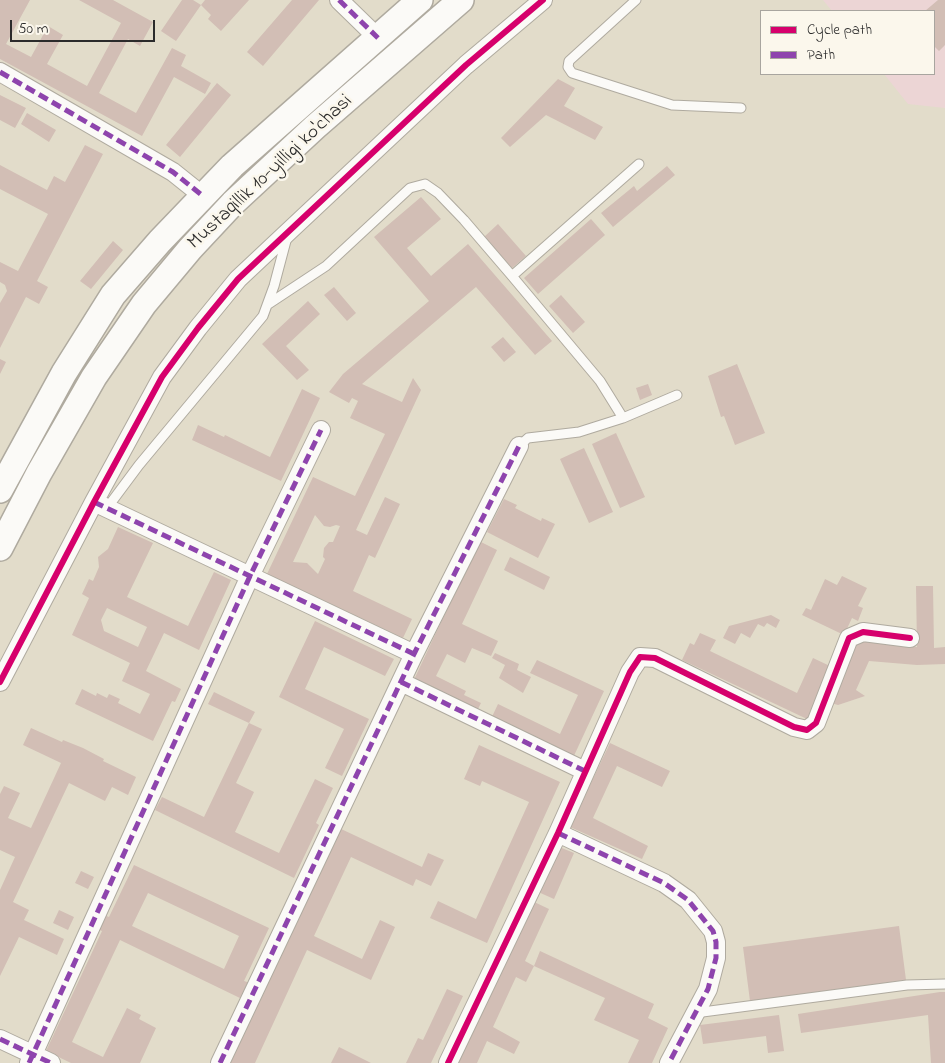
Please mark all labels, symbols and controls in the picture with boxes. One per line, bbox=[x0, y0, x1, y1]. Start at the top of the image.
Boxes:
scale bar bbox=[12, 10, 158, 42]
legend bbox=[760, 10, 935, 75]
text: 50 m bbox=[18, 18, 48, 40]
text: Cycle path bbox=[807, 19, 872, 41]
text: Path bbox=[807, 44, 835, 66]
street label: Mustaqillik 10-yilligi ko'chasi bbox=[184, 90, 358, 256]

